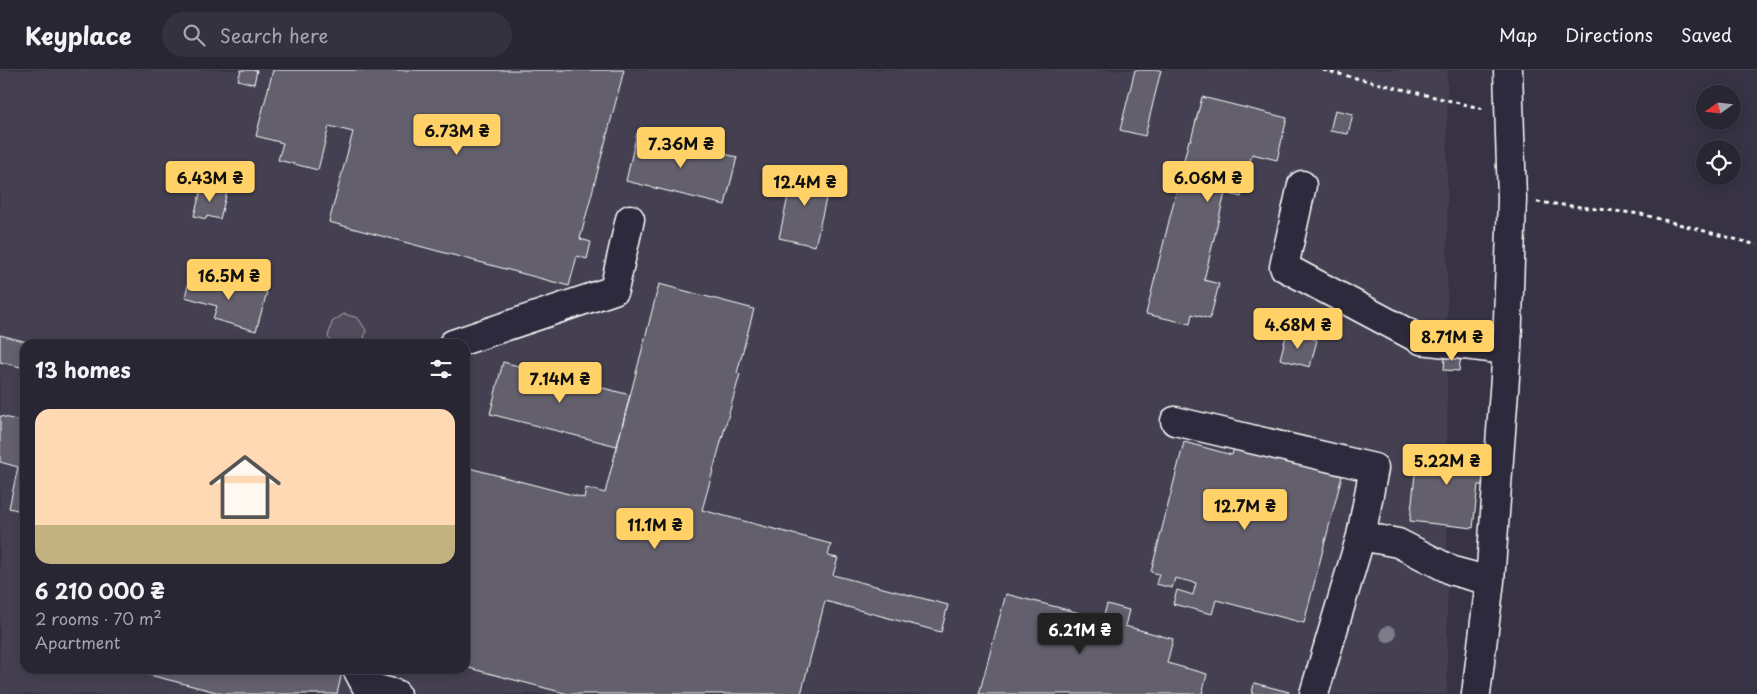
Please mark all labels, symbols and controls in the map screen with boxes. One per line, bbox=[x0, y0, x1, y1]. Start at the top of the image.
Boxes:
search box bbox=[162, 12, 512, 57]
text: Keyplace bbox=[25, 17, 132, 53]
icon: search bbox=[180, 21, 208, 49]
text: Search here bbox=[220, 21, 328, 49]
text: Map bbox=[1499, 21, 1537, 48]
text: Directions bbox=[1565, 21, 1653, 48]
text: Saved bbox=[1681, 21, 1732, 48]
north arrow bbox=[1696, 85, 1741, 130]
map controls bbox=[1696, 85, 1741, 185]
pin: 6.73M ₴ bbox=[411, 114, 503, 156]
text: 6.73M ₴ bbox=[424, 118, 490, 142]
pin: 7.36M ₴ bbox=[635, 126, 727, 169]
text: 7.36M ₴ bbox=[648, 131, 714, 155]
button: locate bbox=[1696, 140, 1741, 185]
pin: 6.43M ₴ bbox=[164, 160, 256, 203]
pin: 6.06M ₴ bbox=[1162, 160, 1254, 203]
pin: 12.4M ₴ bbox=[759, 164, 851, 207]
text: 6.43M ₴ bbox=[177, 165, 243, 189]
text: 6.06M ₴ bbox=[1174, 165, 1242, 189]
text: 12.4M ₴ bbox=[773, 169, 837, 193]
pin: 16.5M ₴ bbox=[183, 258, 275, 301]
text: 16.5M ₴ bbox=[198, 263, 260, 287]
pin: 4.68M ₴ bbox=[1252, 308, 1344, 350]
text: 4.68M ₴ bbox=[1264, 312, 1332, 336]
pin: 8.71M ₴ bbox=[1406, 320, 1498, 362]
text: 8.71M ₴ bbox=[1421, 324, 1483, 348]
text: 13 homes bbox=[35, 353, 131, 385]
icon: filters bbox=[427, 355, 455, 383]
pin: 7.14M ₴ bbox=[514, 362, 606, 404]
text: 7.14M ₴ bbox=[530, 366, 590, 390]
icon: home bbox=[200, 442, 290, 532]
pin: 5.22M ₴ bbox=[1401, 444, 1493, 486]
text: 5.22M ₴ bbox=[1414, 448, 1480, 472]
pin: 12.7M ₴ bbox=[1199, 488, 1291, 531]
text: 12.7M ₴ bbox=[1214, 493, 1276, 517]
pin: 11.1M ₴ bbox=[609, 508, 701, 550]
text: 11.1M ₴ bbox=[627, 512, 683, 536]
text: 6 210 000 ₴ bbox=[35, 574, 165, 606]
text: 2 rooms · 70 m² bbox=[35, 606, 162, 630]
pin: 6.21M ₴ bbox=[1034, 612, 1126, 655]
text: 6.21M ₴ bbox=[1049, 617, 1111, 641]
text: Apartment bbox=[35, 630, 120, 654]

